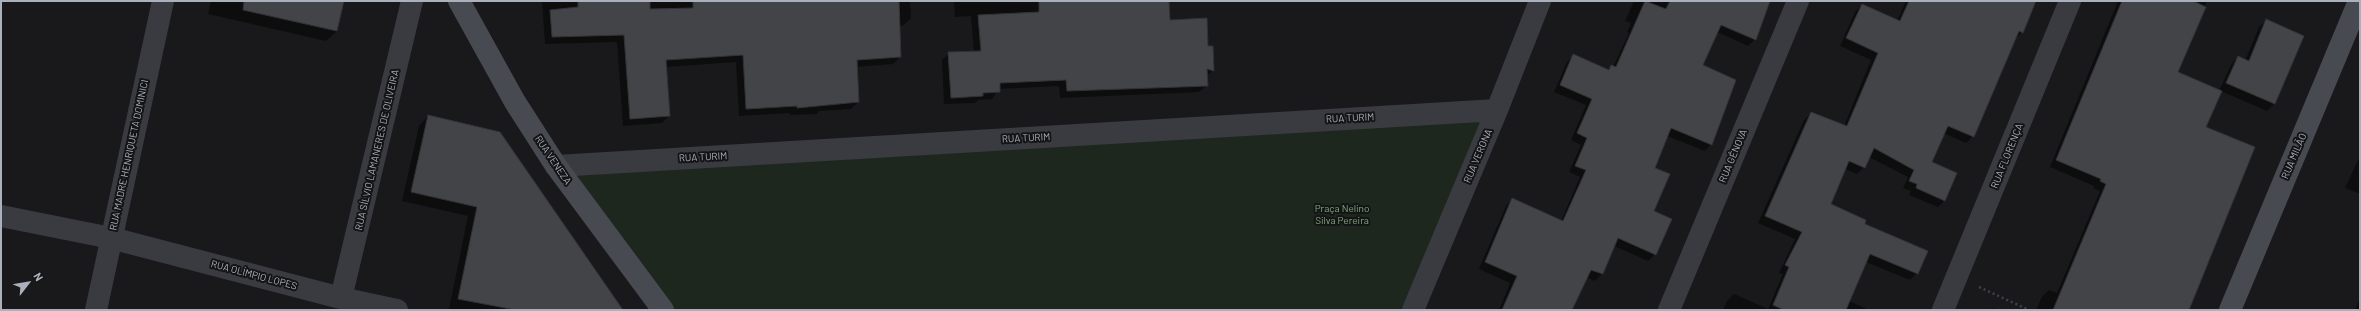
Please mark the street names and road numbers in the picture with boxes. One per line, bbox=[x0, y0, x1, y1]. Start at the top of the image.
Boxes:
street label: RUA SÍLVIO LAMANERES DE OLIVEIRA bbox=[353, 68, 401, 232]
street label: RUA MADRE HENRIQUETA DOMINICI bbox=[107, 79, 151, 231]
street label: RUA TURIM bbox=[1325, 111, 1375, 125]
street label: RUA FLORENÇA bbox=[1988, 122, 2026, 190]
street label: RUA VERONA bbox=[1461, 127, 1495, 185]
street label: RUA GÊNOVA bbox=[1716, 128, 1750, 184]
street label: RUA TURIM bbox=[1001, 131, 1051, 145]
street label: RUA MILÃO bbox=[2279, 131, 2309, 181]
street label: RUA VENEZA bbox=[532, 133, 574, 187]
street label: RUA TURIM bbox=[678, 150, 728, 164]
street label: RUA OLÍMPIO LOPES bbox=[210, 258, 298, 292]

